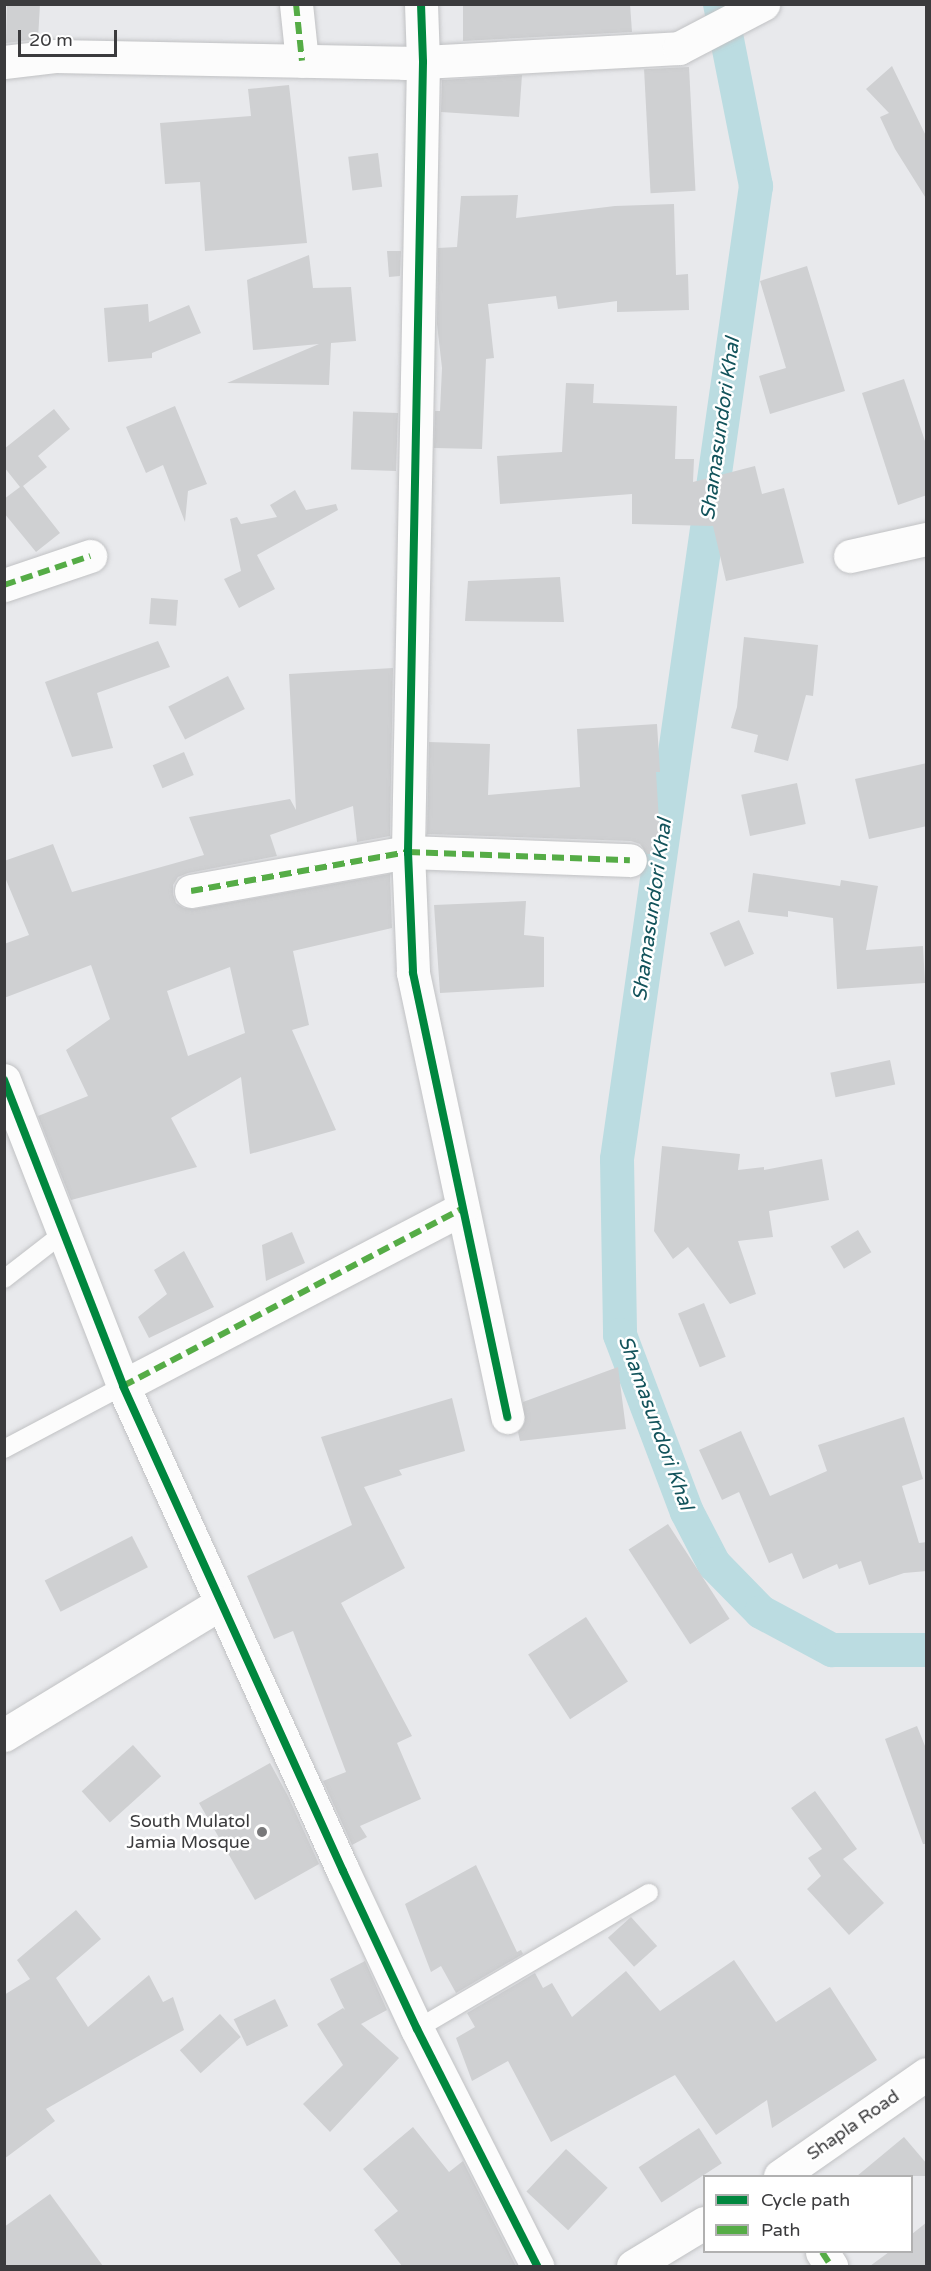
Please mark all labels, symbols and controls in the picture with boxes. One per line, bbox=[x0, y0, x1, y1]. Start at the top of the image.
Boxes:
scale bar bbox=[21, 18, 120, 56]
text: 20 m bbox=[29, 29, 73, 51]
water label: Shamasundori Khal bbox=[696, 336, 746, 522]
water label: Shamasundori Khal bbox=[628, 817, 678, 1003]
water label: Shamasundori Khal bbox=[612, 1333, 698, 1513]
place label: South Mulatol Jamia Mosque bbox=[126, 1811, 250, 1854]
marker: South Mulatol Jamia Mosque bbox=[255, 1825, 269, 1839]
street label: Shapla Road bbox=[803, 2085, 903, 2165]
legend bbox=[703, 2175, 913, 2253]
text: Cycle path bbox=[761, 2189, 850, 2211]
text: Path bbox=[761, 2219, 800, 2241]

